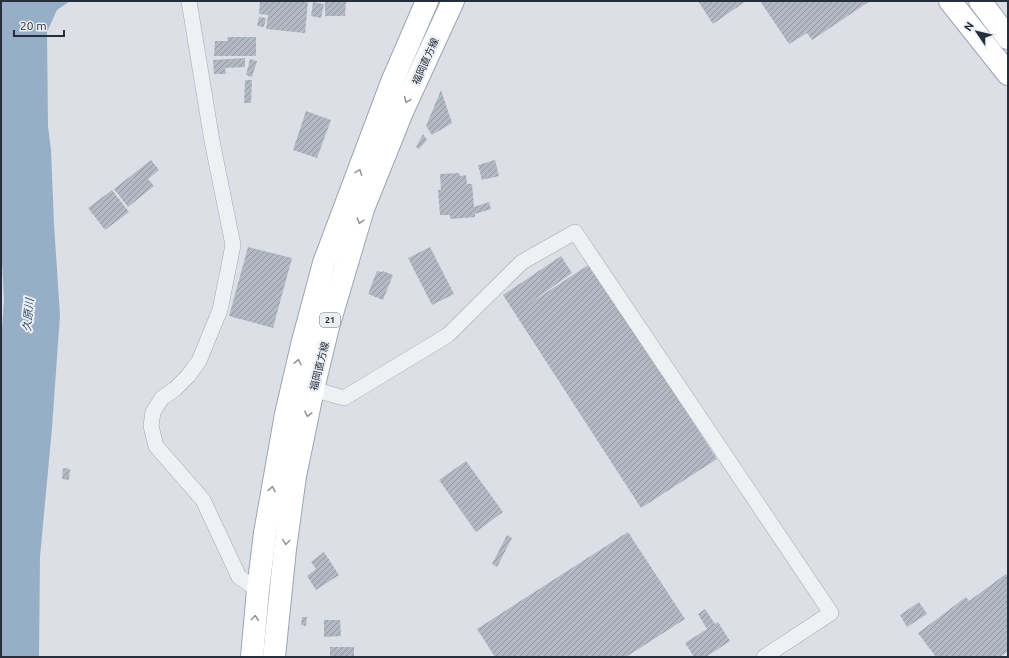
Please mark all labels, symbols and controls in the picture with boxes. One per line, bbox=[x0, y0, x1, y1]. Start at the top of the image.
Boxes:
scale bar bbox=[14, 12, 64, 38]
north arrow bbox=[957, 12, 997, 52]
text: 20 m bbox=[20, 19, 47, 32]
text: N bbox=[962, 19, 976, 33]
street label: 福岡直方線 bbox=[410, 36, 441, 86]
one-way arrow bbox=[404, 95, 412, 103]
one-way arrow bbox=[354, 168, 362, 175]
one-way arrow bbox=[356, 217, 365, 224]
water label: 久原川 bbox=[21, 297, 36, 332]
road number: 21 bbox=[320, 313, 340, 327]
street label: 福岡直方線 bbox=[308, 341, 331, 392]
one-way arrow bbox=[293, 359, 301, 365]
one-way arrow bbox=[304, 411, 312, 417]
one-way arrow bbox=[267, 486, 276, 492]
one-way arrow bbox=[282, 539, 291, 545]
one-way arrow bbox=[251, 615, 260, 621]

